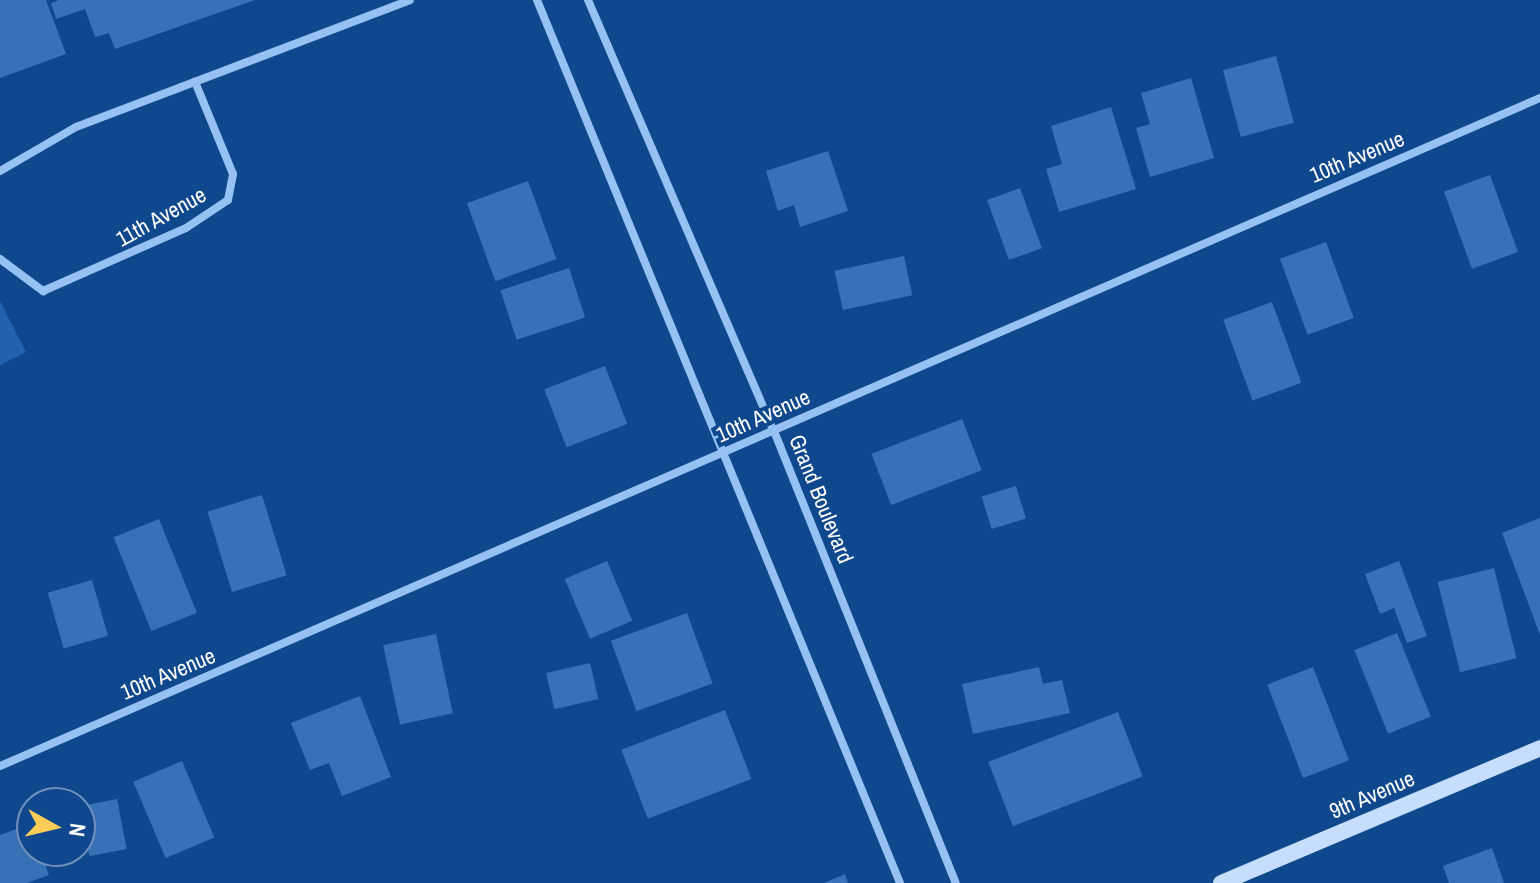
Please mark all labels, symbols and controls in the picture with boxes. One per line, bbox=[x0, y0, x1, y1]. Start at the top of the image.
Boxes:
street label: 10th Avenue bbox=[1305, 125, 1409, 189]
street label: 11th Avenue bbox=[111, 181, 211, 253]
street label: 10th Avenue bbox=[711, 383, 815, 449]
street label: Grand Boulevard bbox=[783, 431, 859, 567]
street label: 10th Avenue bbox=[116, 642, 220, 706]
street label: 9th Avenue bbox=[1325, 765, 1419, 825]
north arrow bbox=[16, 787, 96, 867]
text: N bbox=[62, 822, 94, 839]

